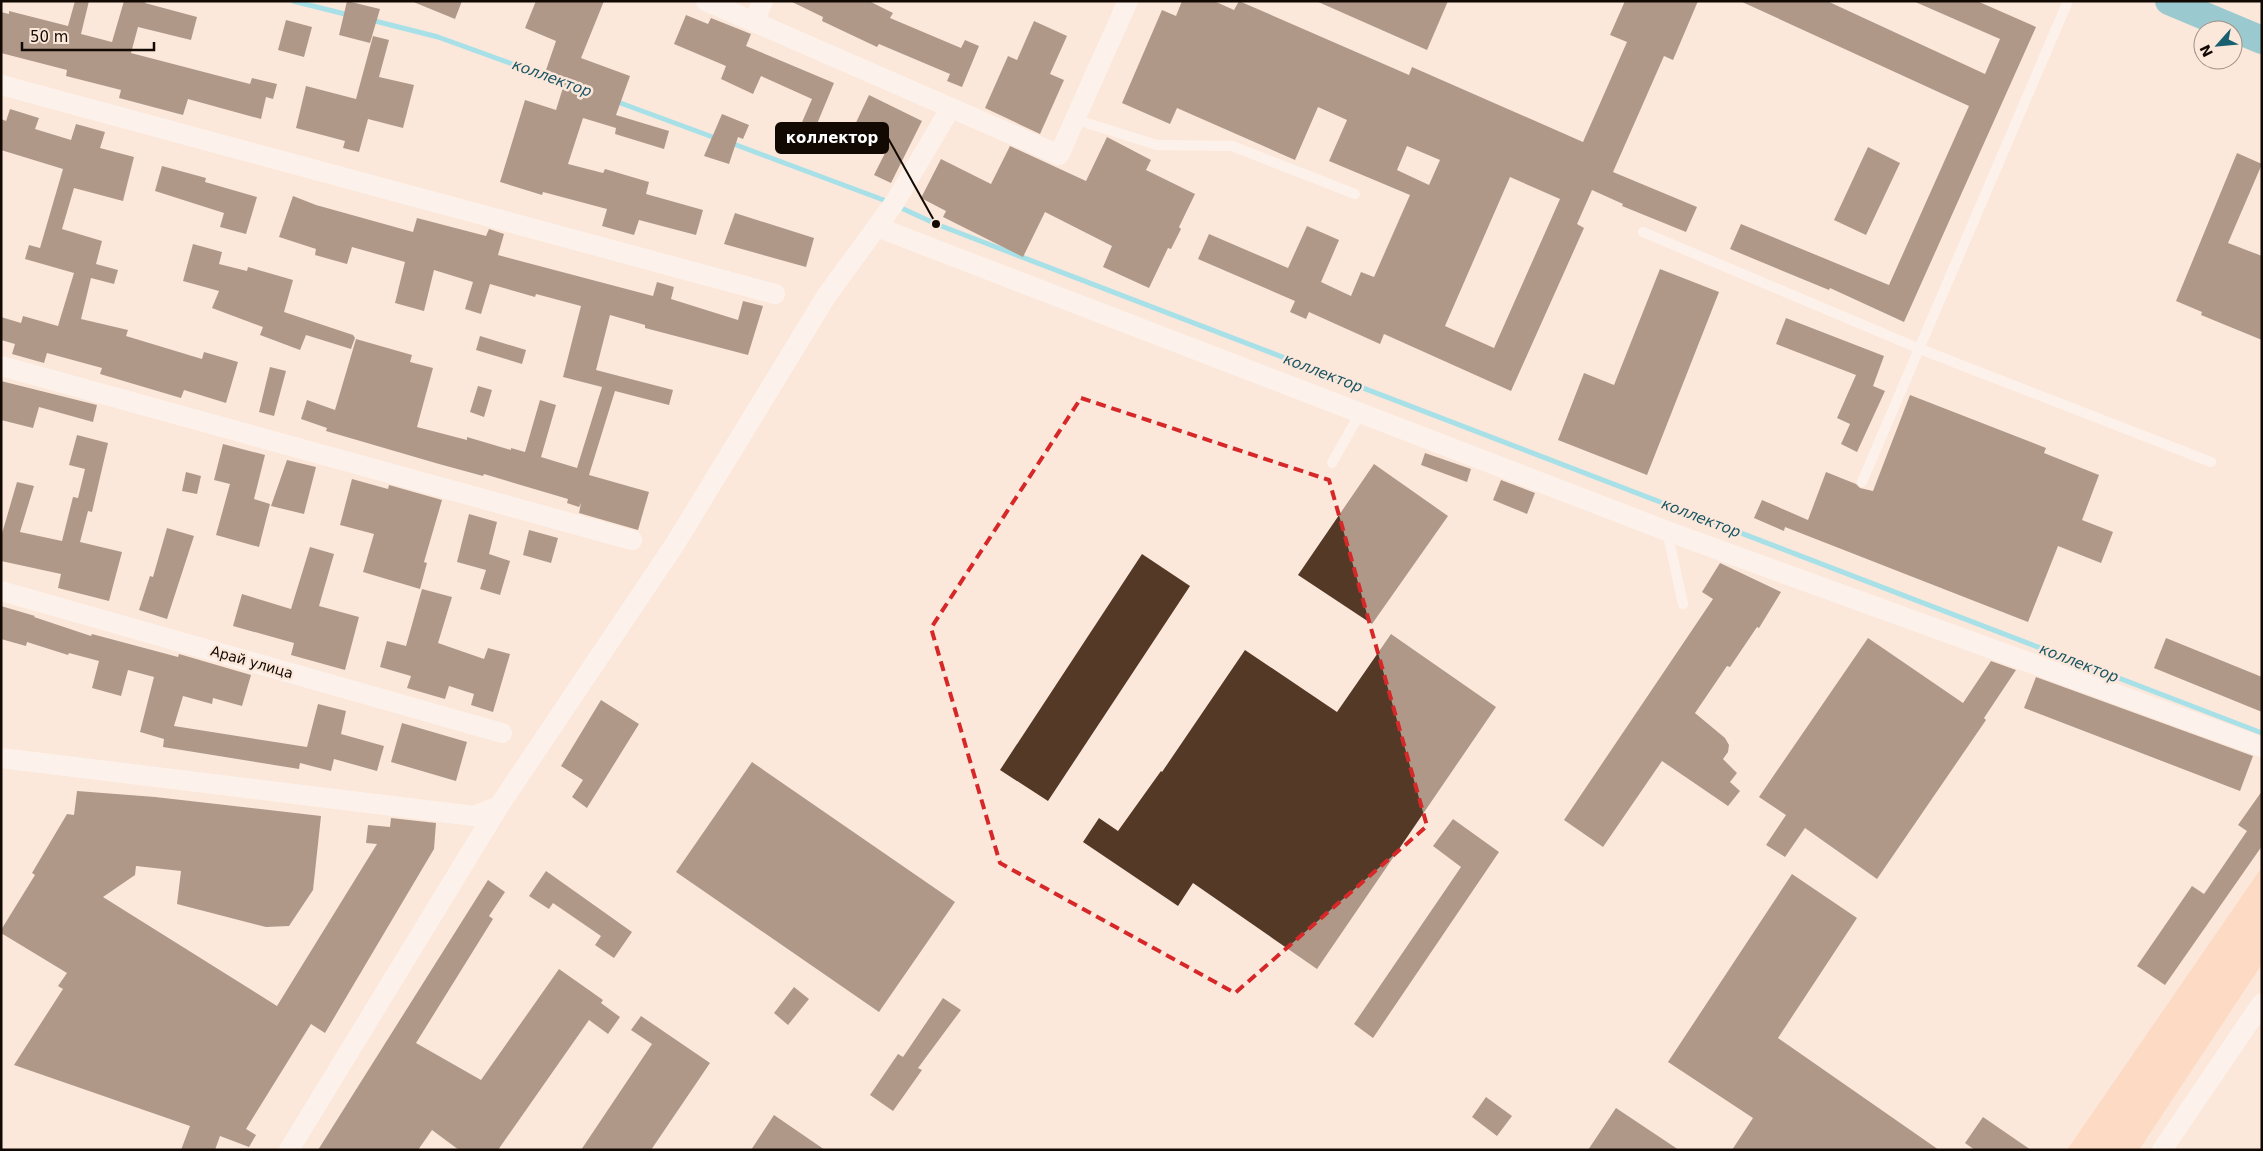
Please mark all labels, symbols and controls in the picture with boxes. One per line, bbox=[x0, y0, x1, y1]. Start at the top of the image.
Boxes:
scale bar bbox=[22, 20, 155, 52]
north arrow bbox=[2193, 20, 2243, 70]
text: 50 m bbox=[30, 28, 68, 46]
text: N bbox=[2197, 42, 2216, 60]
water label: коллектор bbox=[510, 55, 594, 101]
callout: коллектор bbox=[776, 123, 888, 153]
text: коллектор bbox=[786, 129, 879, 147]
water label: коллектор bbox=[1281, 350, 1365, 396]
water label: коллектор bbox=[1659, 495, 1743, 541]
water label: коллектор bbox=[2037, 640, 2121, 686]
street label: Арай улица bbox=[209, 643, 295, 681]

